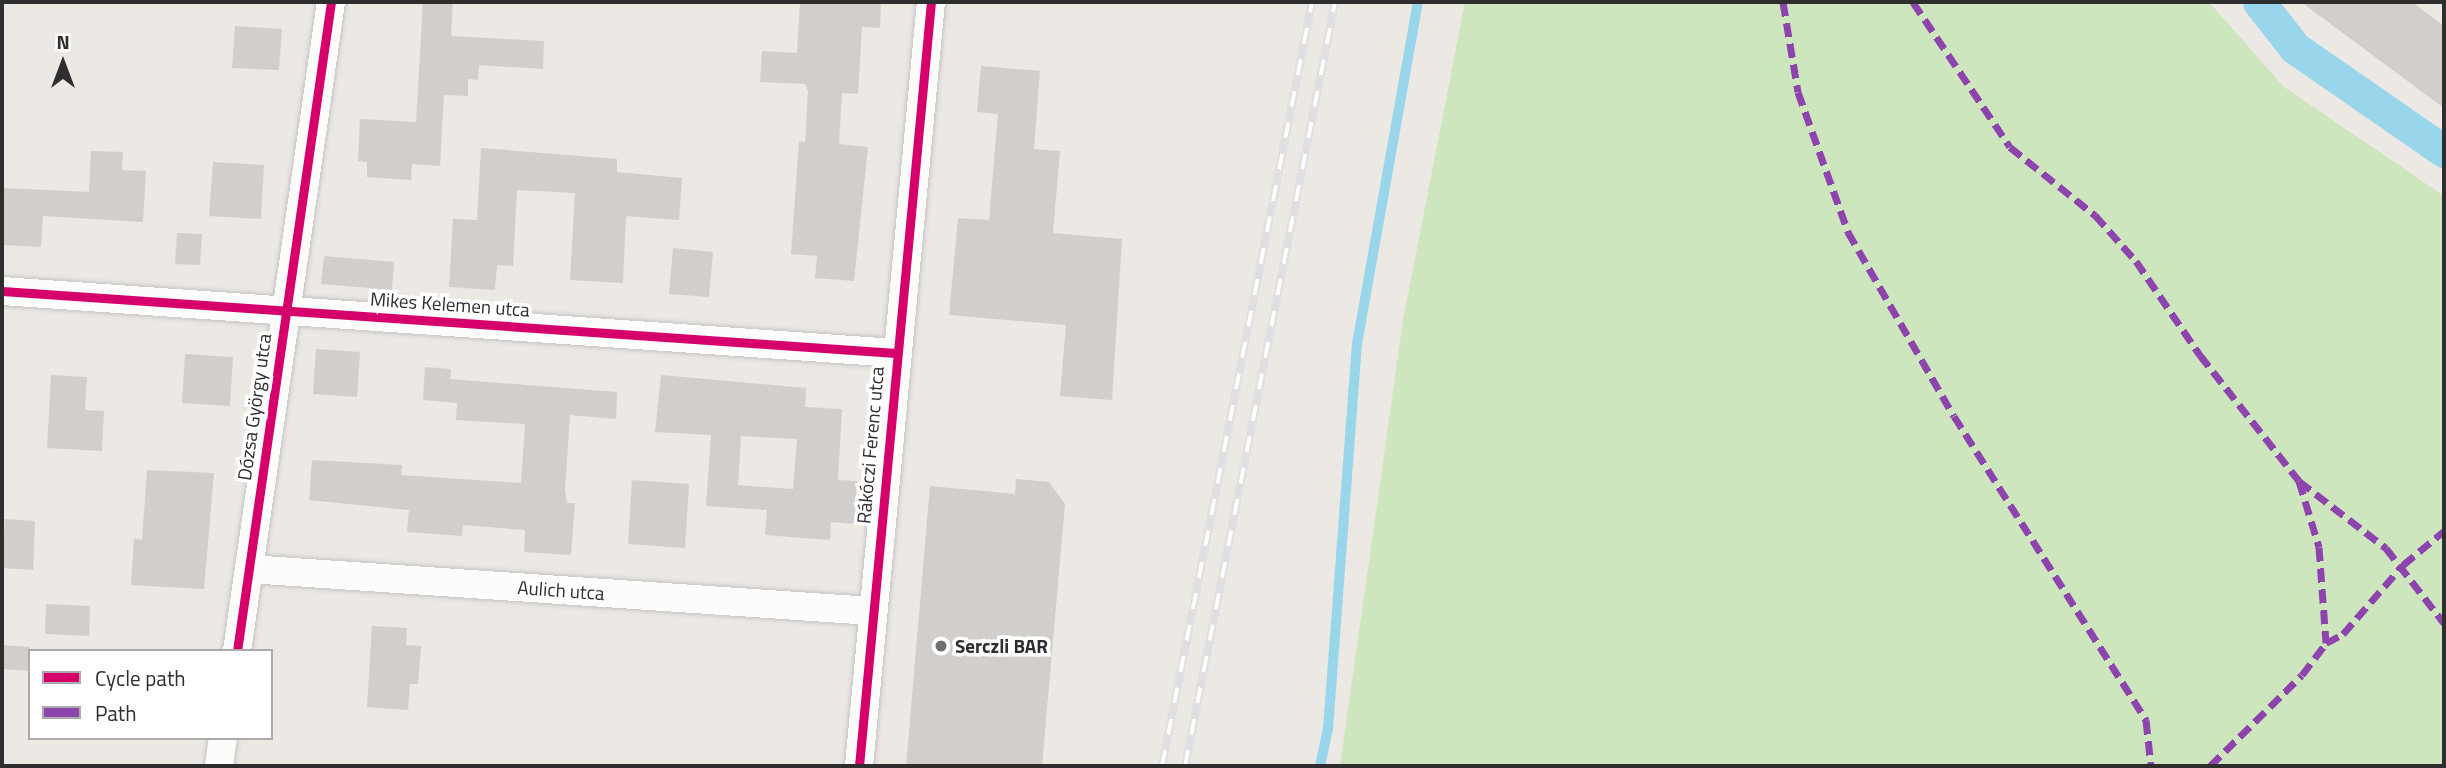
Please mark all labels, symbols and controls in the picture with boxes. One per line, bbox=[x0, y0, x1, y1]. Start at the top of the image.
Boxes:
text: N bbox=[56, 27, 70, 56]
north arrow bbox=[28, 28, 98, 98]
street label: Mikes Kelemen utca bbox=[369, 287, 531, 321]
street label: Dózsa György utca bbox=[232, 332, 276, 482]
street label: Rákóczi Ferenc utca bbox=[852, 365, 888, 525]
street label: Aulich utca bbox=[517, 576, 605, 604]
place label: Serczli BAR bbox=[955, 635, 1048, 657]
marker: Serczli BAR bbox=[933, 638, 949, 654]
legend bbox=[28, 649, 273, 740]
text: Cycle path bbox=[95, 662, 186, 694]
text: Path bbox=[95, 697, 137, 729]

